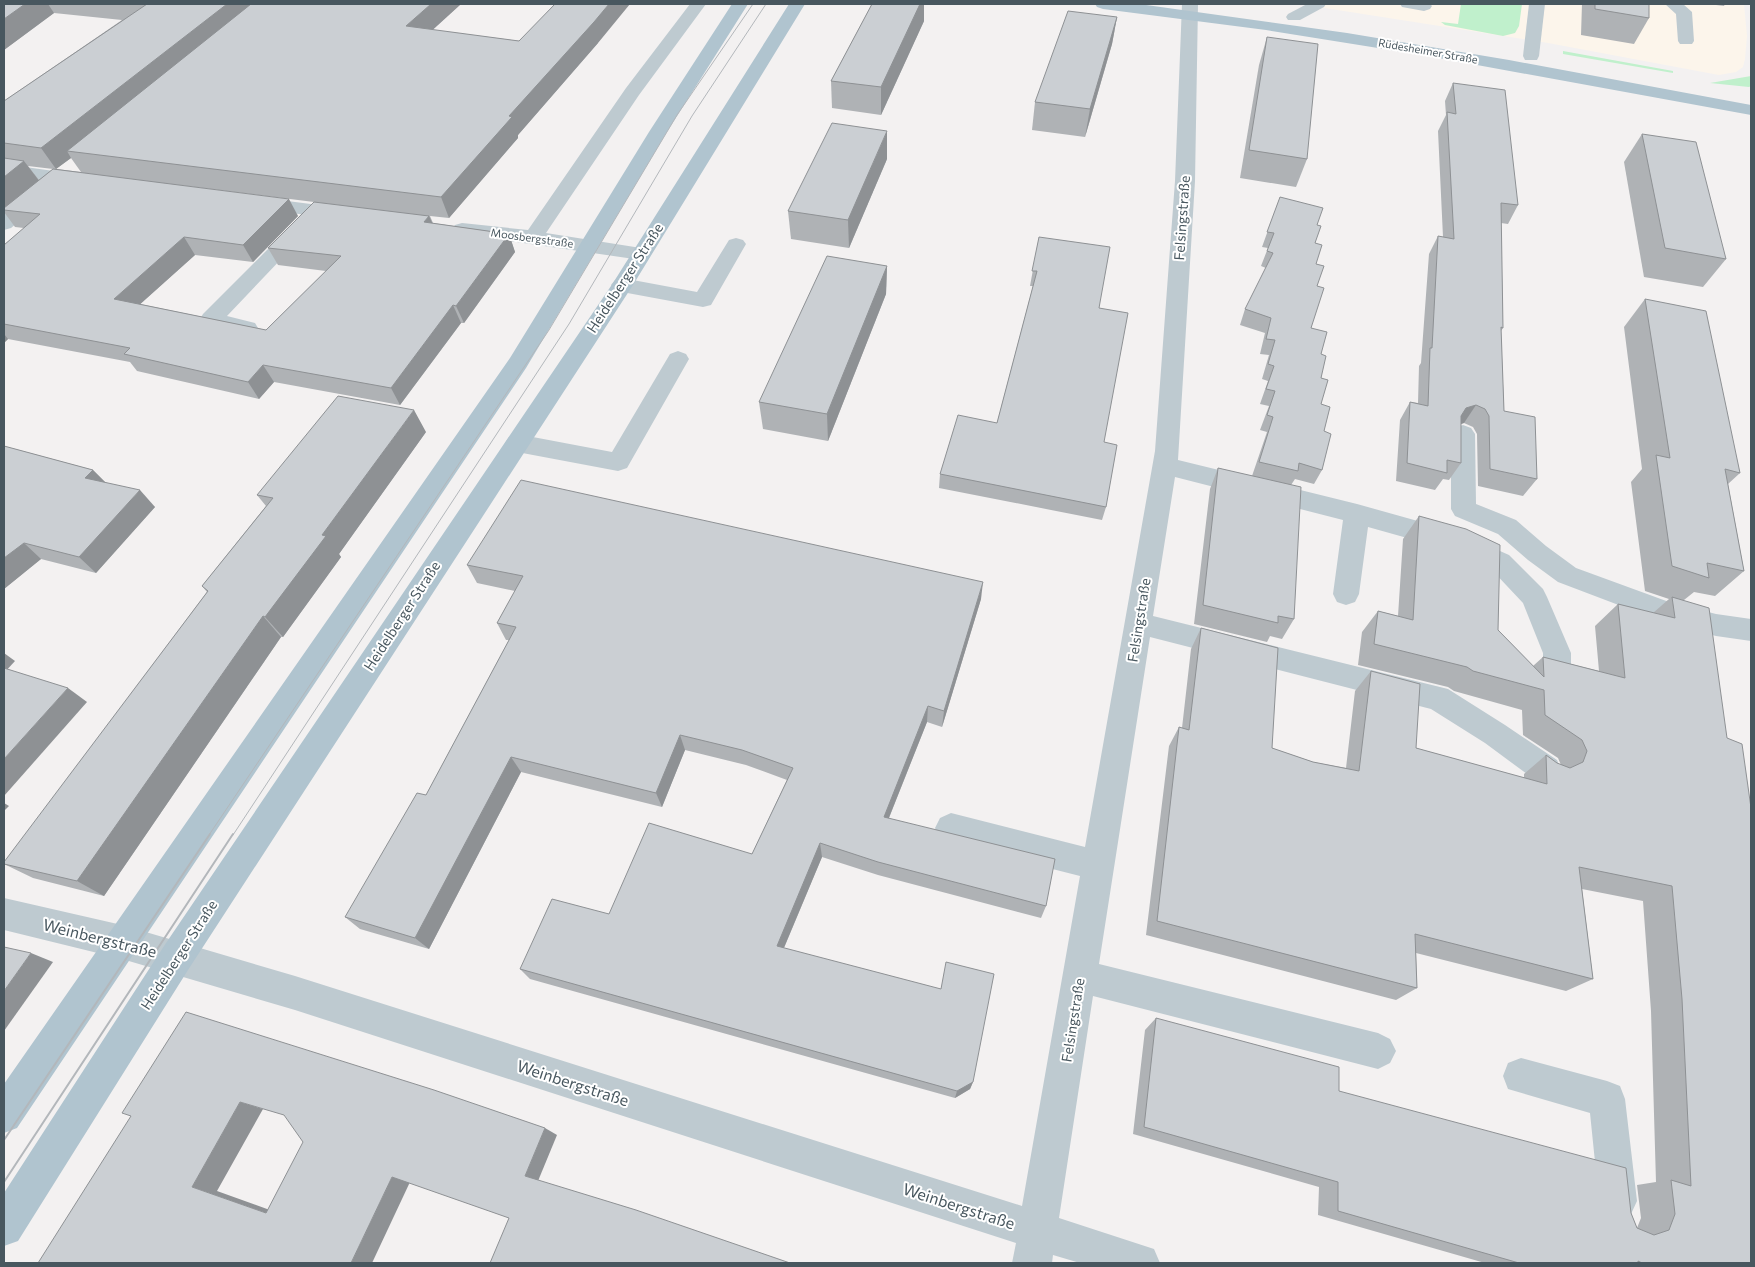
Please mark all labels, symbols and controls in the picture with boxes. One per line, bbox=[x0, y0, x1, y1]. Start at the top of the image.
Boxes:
street label: Rüdesheimer Straße bbox=[1377, 35, 1479, 66]
street label: Felsingstraße bbox=[1170, 175, 1193, 261]
street label: Heidelberger Straße bbox=[583, 220, 666, 336]
street label: Moosbergstraße bbox=[490, 225, 574, 250]
street label: Heidelberger Straße bbox=[360, 558, 443, 674]
street label: Felsingstraße bbox=[1123, 577, 1154, 663]
street label: Heidelberger Straße bbox=[137, 897, 220, 1013]
street label: Weinbergstraße bbox=[41, 914, 159, 961]
street label: Felsingstraße bbox=[1057, 977, 1088, 1063]
street label: Weinbergstraße bbox=[515, 1056, 631, 1110]
street label: Weinbergstraße bbox=[901, 1179, 1017, 1233]

